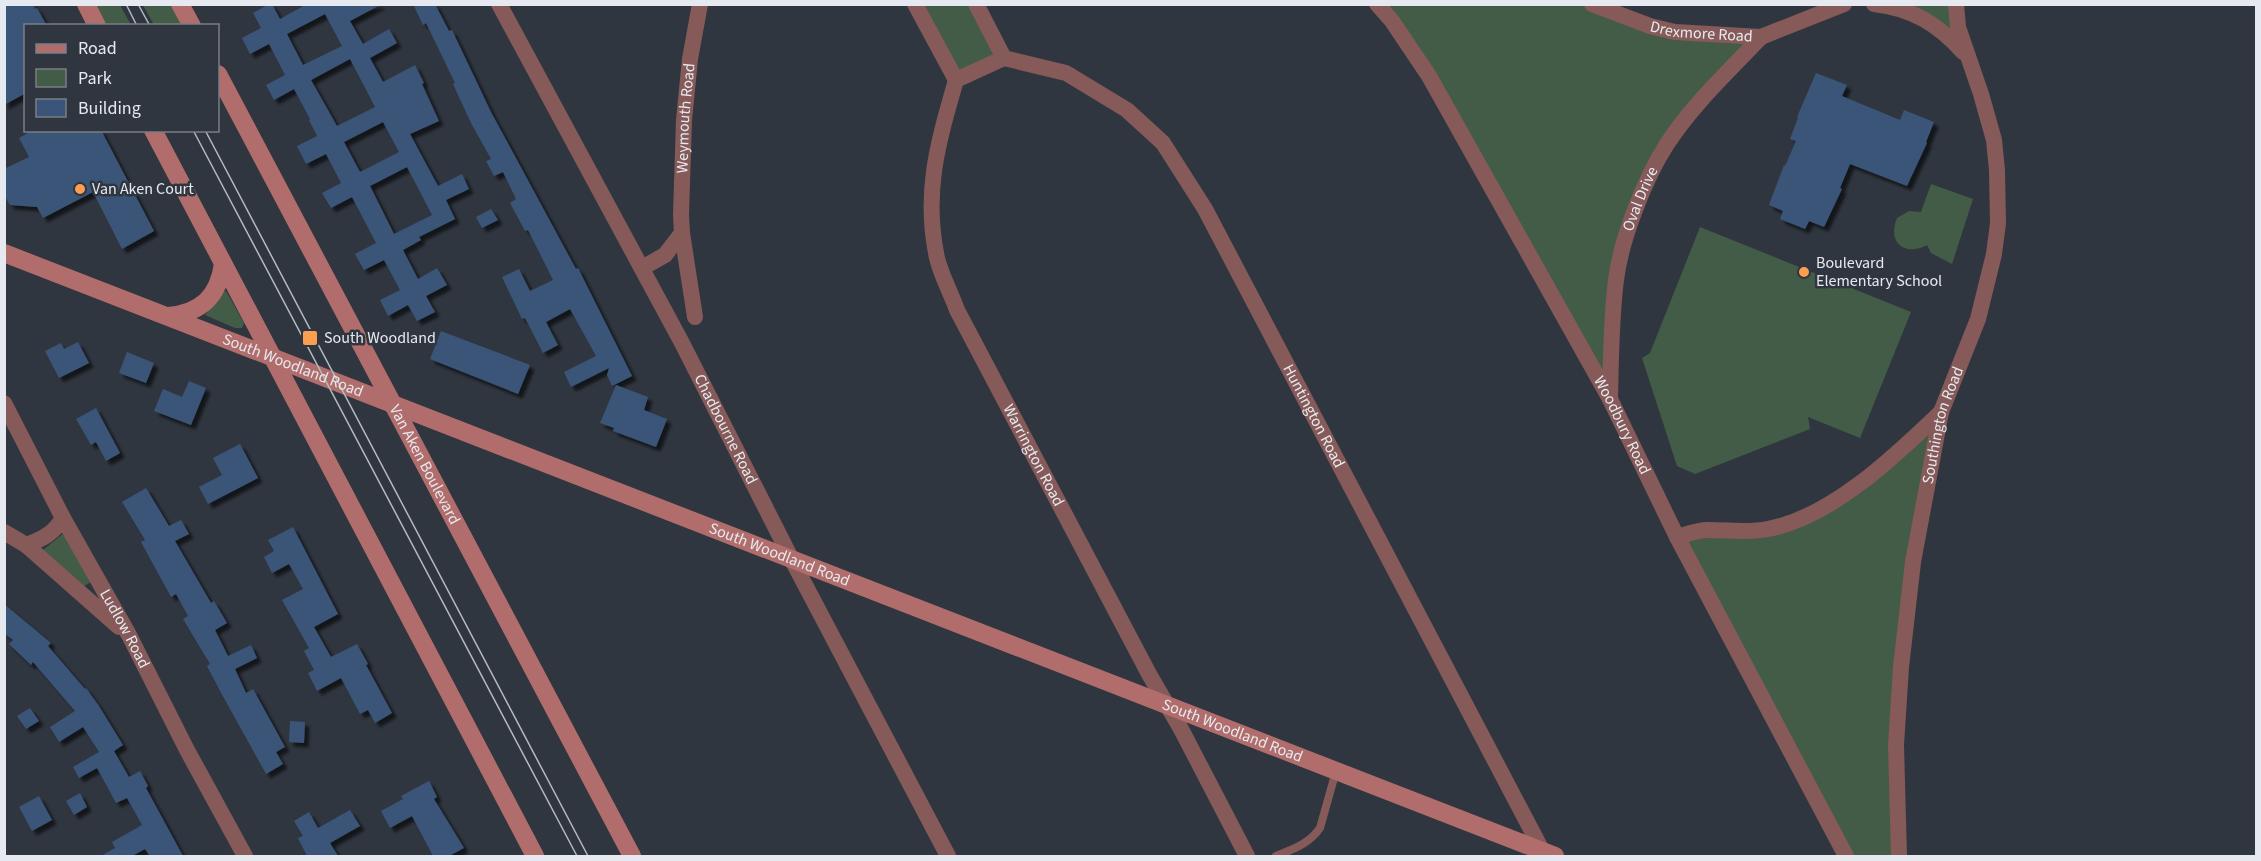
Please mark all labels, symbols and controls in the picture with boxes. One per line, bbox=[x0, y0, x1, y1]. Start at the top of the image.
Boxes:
street label: Drexmore Road bbox=[1648, 15, 1753, 47]
legend bbox=[24, 24, 219, 132]
text: Road bbox=[78, 36, 117, 61]
street label: Weymouth Road bbox=[671, 62, 701, 174]
text: Park bbox=[78, 66, 112, 91]
text: Building bbox=[78, 96, 141, 121]
street label: Oval Drive bbox=[1617, 163, 1663, 234]
place label: Van Aken Court bbox=[92, 178, 194, 200]
marker: Van Aken Court bbox=[73, 182, 87, 196]
place label: Boulevard Elementary School bbox=[1816, 252, 1942, 292]
marker: Boulevard Elementary School bbox=[1797, 265, 1811, 279]
place label: South Woodland bbox=[324, 327, 436, 349]
street label: South Woodland Road bbox=[219, 328, 367, 403]
marker: South Woodland bbox=[301, 329, 319, 347]
street label: Huntington Road bbox=[1277, 360, 1350, 472]
street label: Southington Road bbox=[1917, 363, 1969, 486]
street label: Chadbourne Road bbox=[689, 370, 763, 488]
street label: Woodbury Road bbox=[1588, 372, 1656, 478]
street label: Warrington Road bbox=[998, 400, 1070, 510]
street label: Van Aken Boulevard bbox=[384, 401, 466, 528]
street label: South Woodland Road bbox=[706, 517, 853, 592]
street label: Ludlow Road bbox=[94, 585, 155, 672]
street label: South Woodland Road bbox=[1159, 693, 1306, 768]

